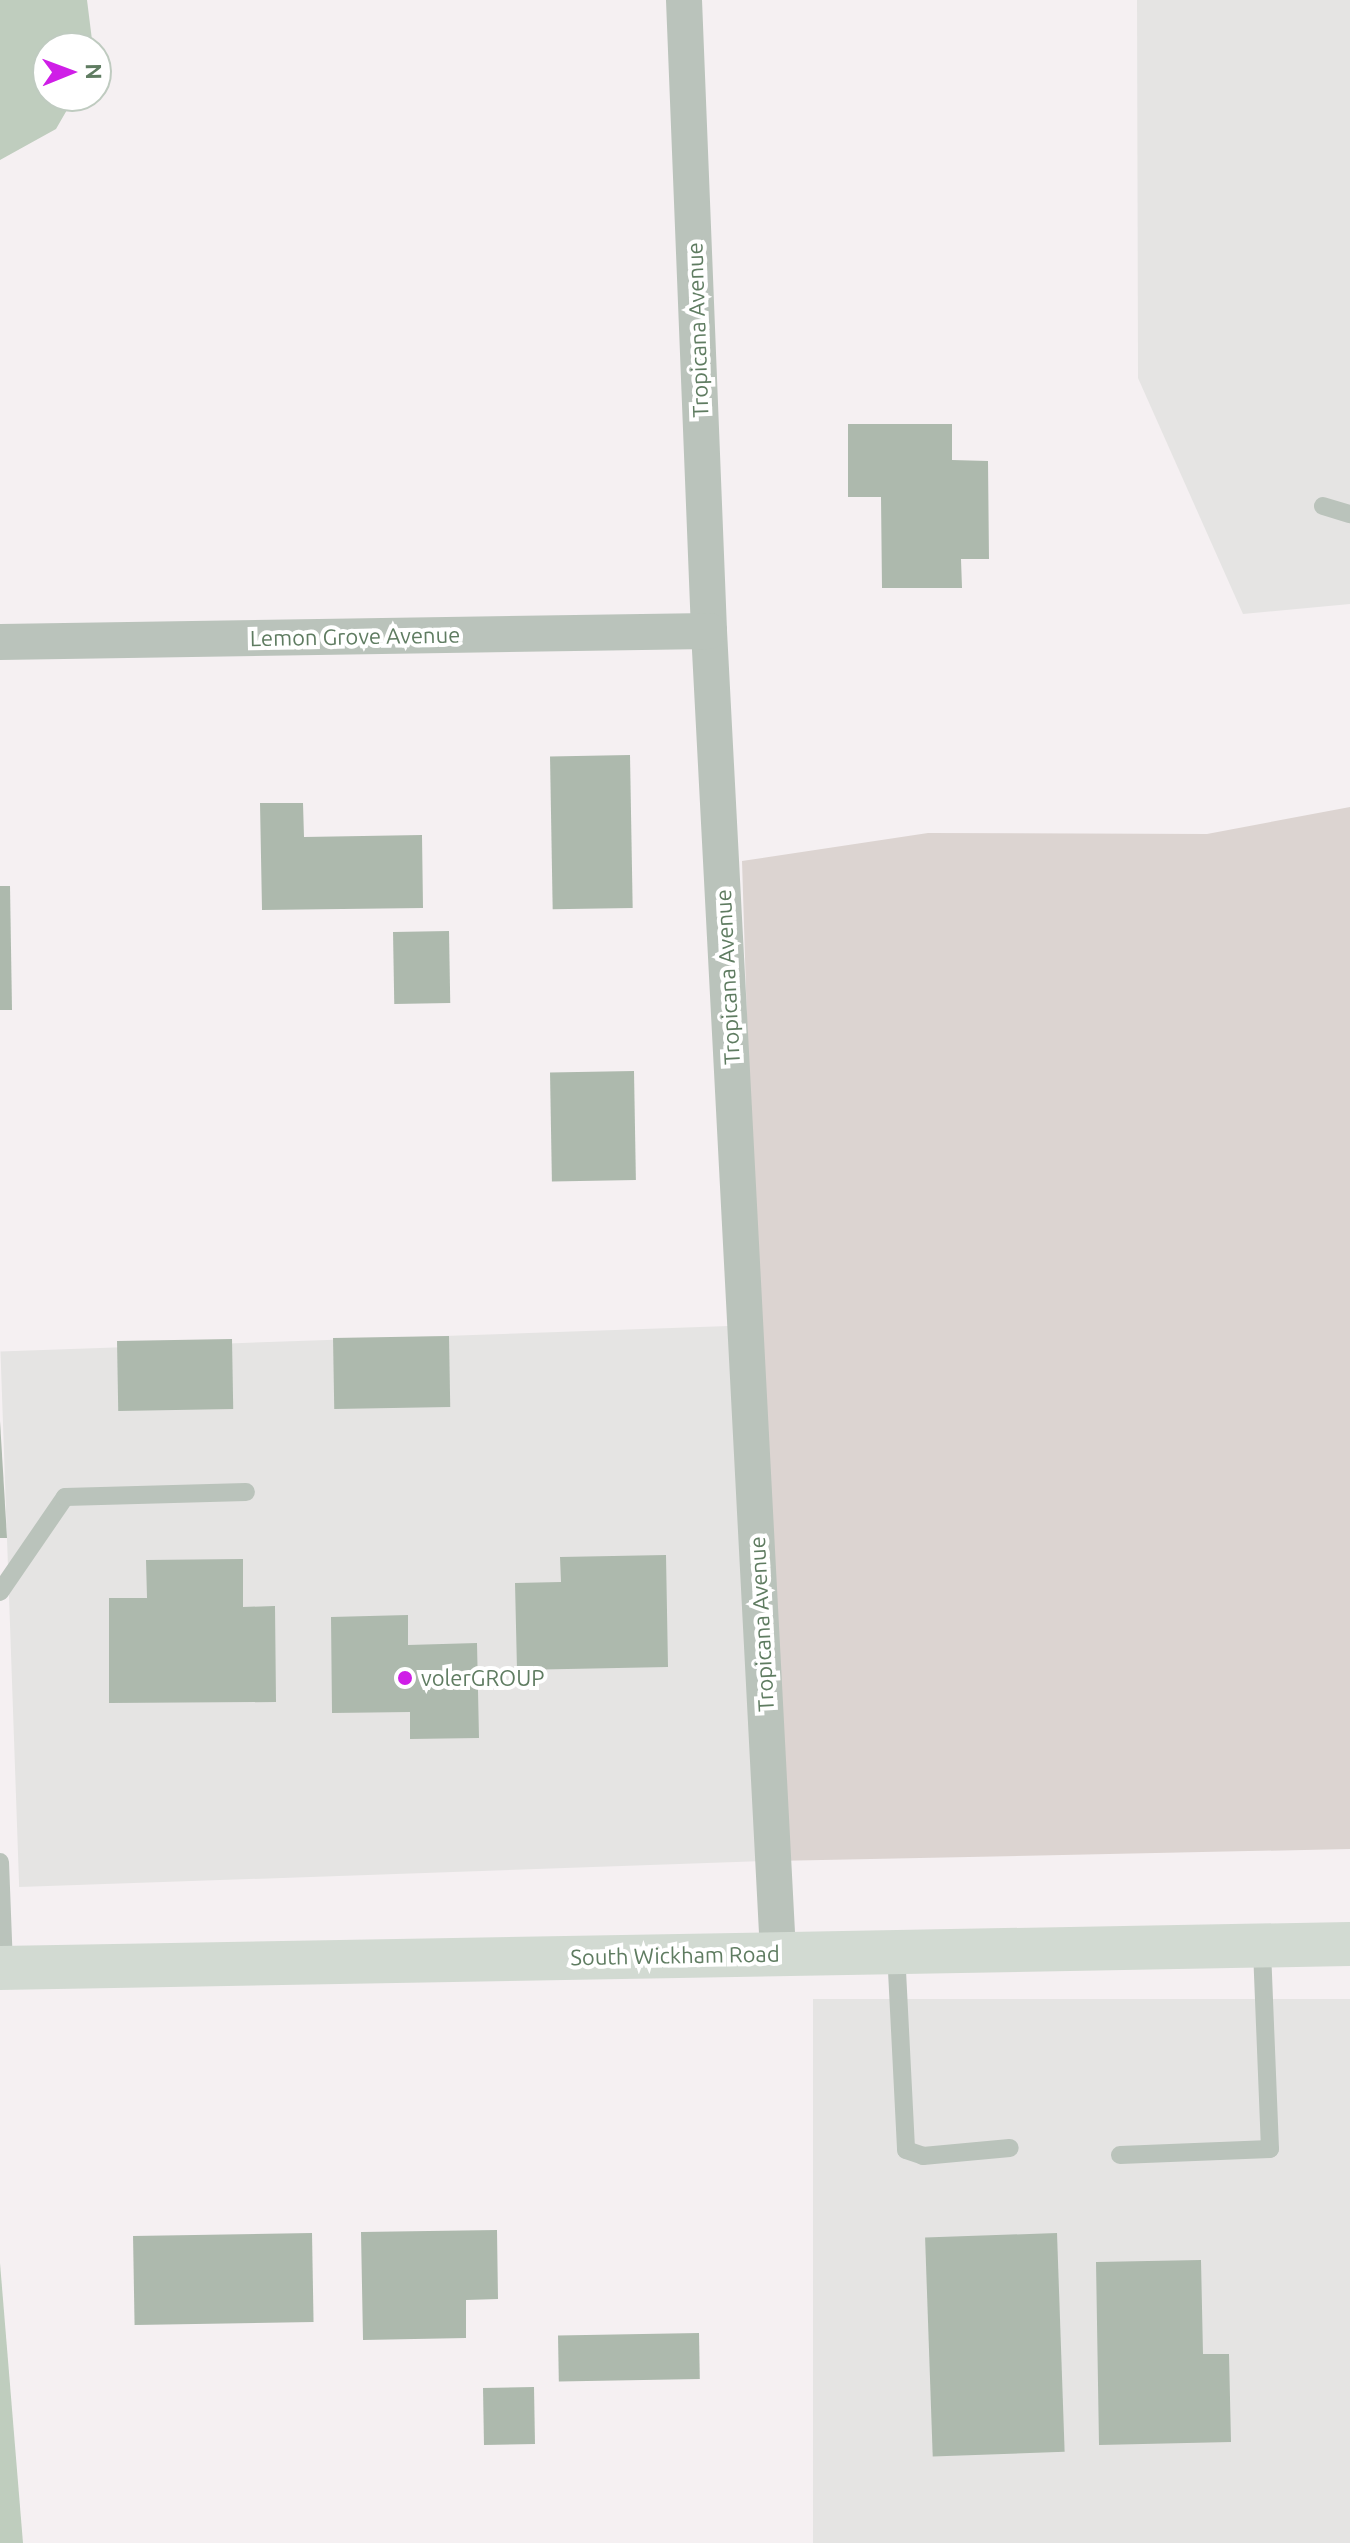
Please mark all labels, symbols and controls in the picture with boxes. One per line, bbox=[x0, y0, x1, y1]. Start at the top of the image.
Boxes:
north arrow bbox=[32, 32, 112, 112]
text: N bbox=[82, 63, 107, 80]
street label: Tropicana Avenue bbox=[681, 242, 713, 418]
street label: Lemon Grove Avenue bbox=[250, 621, 460, 651]
street label: Tropicana Avenue bbox=[709, 889, 745, 1065]
street label: Tropicana Avenue bbox=[743, 1536, 779, 1712]
place label: volerGROUP bbox=[421, 1665, 544, 1691]
marker: volerGROUP bbox=[396, 1669, 414, 1687]
street label: South Wickham Road bbox=[570, 1940, 780, 1970]

